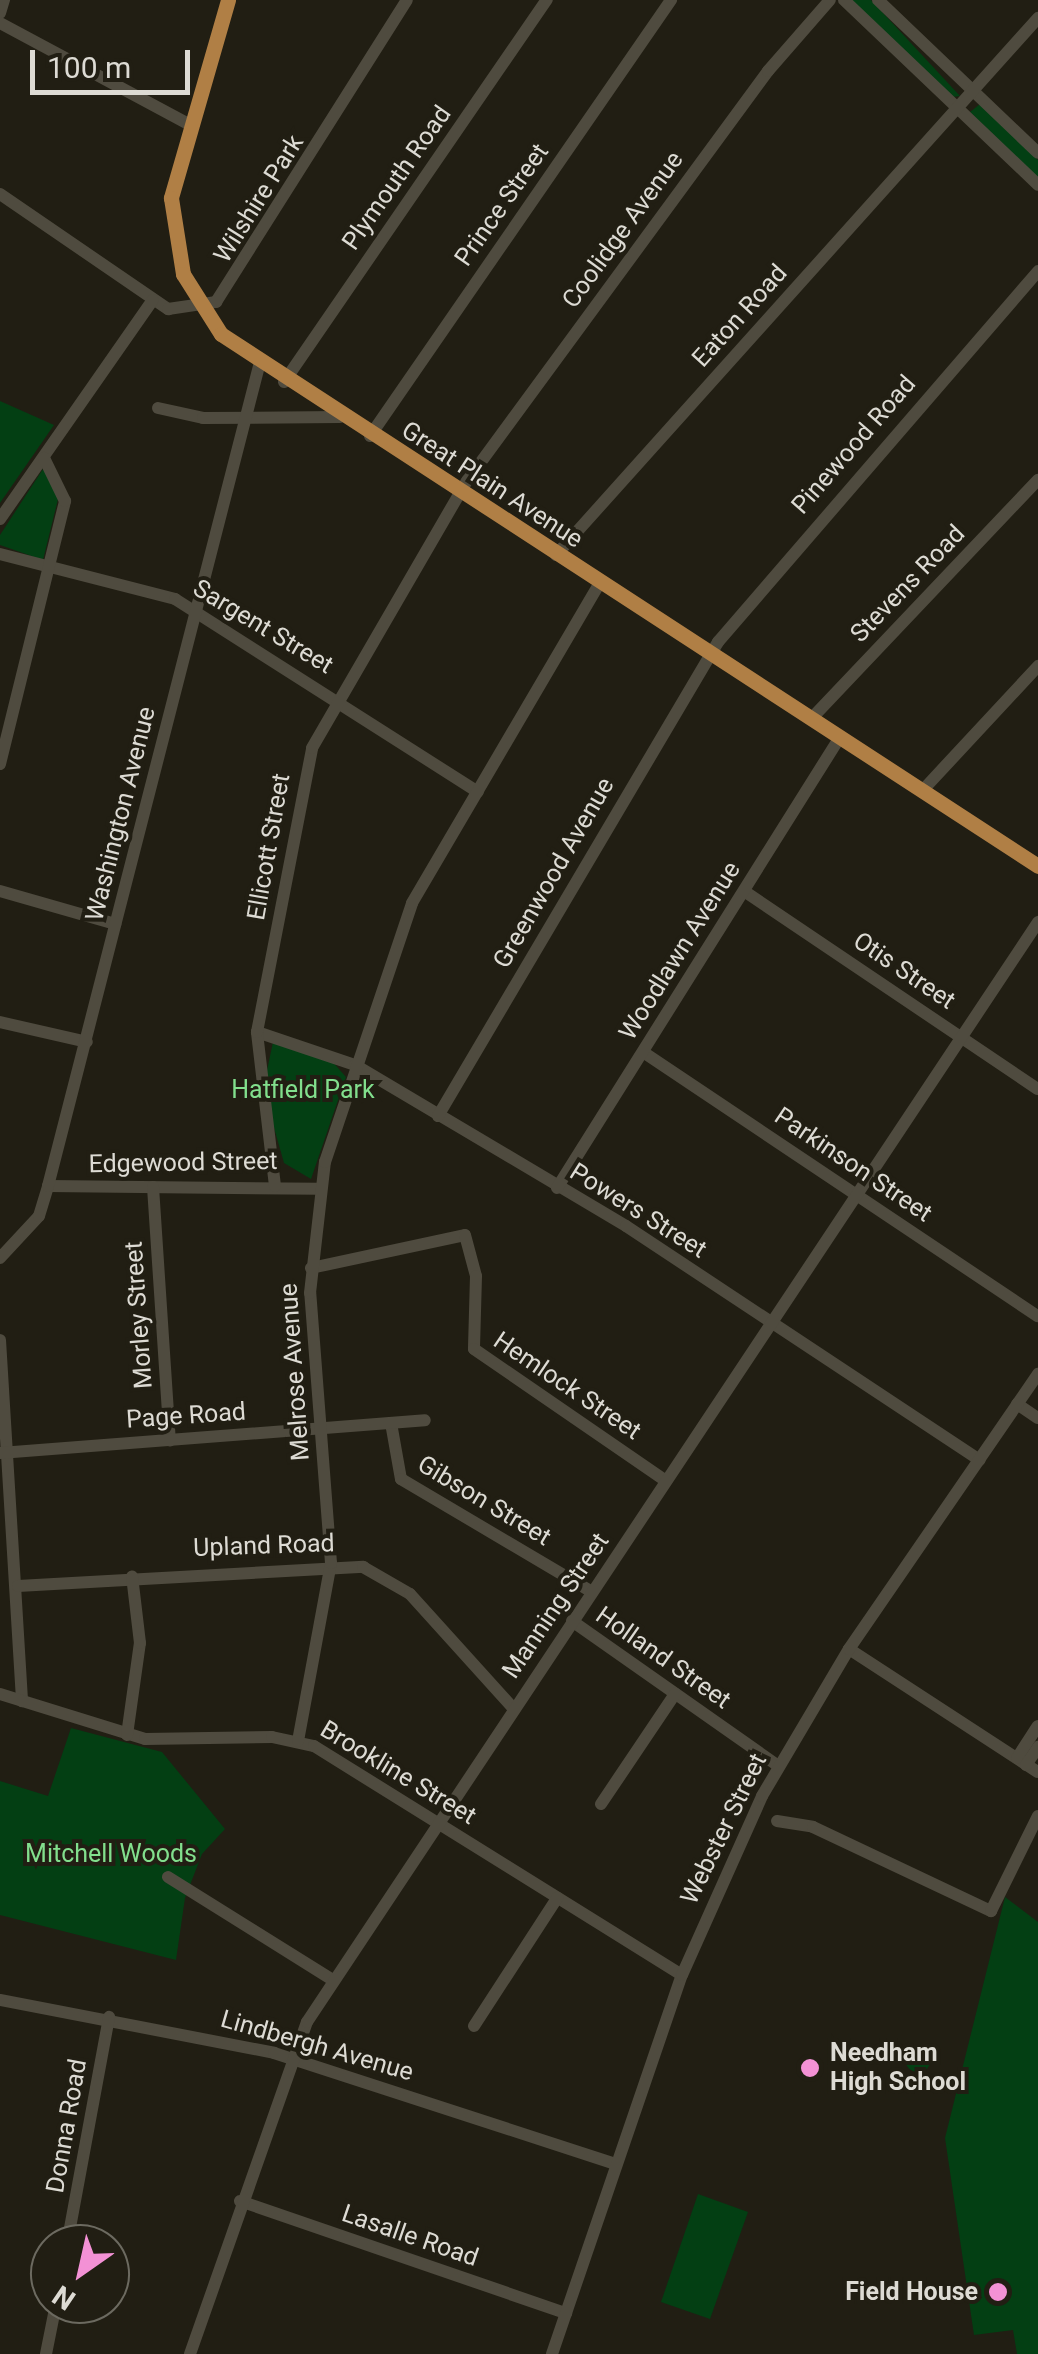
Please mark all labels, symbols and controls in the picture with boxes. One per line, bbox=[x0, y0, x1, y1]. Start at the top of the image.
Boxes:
scale bar bbox=[35, 30, 195, 92]
text: 100 m bbox=[47, 50, 131, 85]
street label: Plymouth Road bbox=[336, 100, 458, 256]
street label: Wilshire Park bbox=[208, 129, 310, 269]
street label: Prince Street bbox=[449, 138, 555, 272]
street label: Coolidge Avenue bbox=[556, 146, 690, 314]
street label: Eaton Road bbox=[686, 259, 794, 373]
street label: Pinewood Road bbox=[786, 370, 922, 520]
street label: Great Plain Avenue bbox=[396, 415, 588, 555]
street label: Stevens Road bbox=[845, 519, 971, 649]
street label: Sargent Street bbox=[188, 573, 338, 681]
street label: Washington Avenue bbox=[80, 704, 162, 924]
street label: Ellicott Street bbox=[241, 771, 297, 923]
street label: Greenwood Avenue bbox=[487, 772, 621, 974]
street label: Woodlawn Avenue bbox=[613, 856, 747, 1046]
street label: Otis Street bbox=[847, 926, 961, 1016]
park label: Hatfield Park bbox=[231, 1075, 375, 1105]
street label: Parkinson Street bbox=[769, 1101, 937, 1229]
street label: Edgewood Street bbox=[88, 1146, 278, 1180]
street label: Powers Street bbox=[564, 1157, 712, 1265]
street label: Morley Street bbox=[119, 1240, 159, 1390]
street label: Melrose Avenue bbox=[274, 1282, 316, 1462]
street label: Hemlock Street bbox=[488, 1326, 646, 1446]
street label: Page Road bbox=[125, 1397, 247, 1435]
street label: Gibson Street bbox=[412, 1449, 556, 1553]
street label: Manning Street bbox=[496, 1528, 616, 1684]
street label: Upland Road bbox=[193, 1529, 335, 1563]
street label: Holland Street bbox=[590, 1600, 736, 1716]
street label: Brookline Street bbox=[315, 1715, 481, 1831]
street label: Webster Street bbox=[675, 1749, 773, 1909]
park label: Mitchell Woods bbox=[25, 1839, 197, 1869]
street label: Lindbergh Avenue bbox=[217, 2004, 417, 2088]
place label: Needham High School bbox=[830, 2039, 966, 2098]
street label: Donna Road bbox=[40, 2057, 94, 2195]
marker: Needham High School bbox=[799, 2057, 821, 2079]
street label: Lasalle Road bbox=[338, 2199, 482, 2273]
north arrow bbox=[30, 2224, 130, 2324]
place label: Field House bbox=[845, 2277, 978, 2307]
text: N bbox=[47, 2278, 81, 2317]
marker: Field House bbox=[987, 2281, 1009, 2303]

